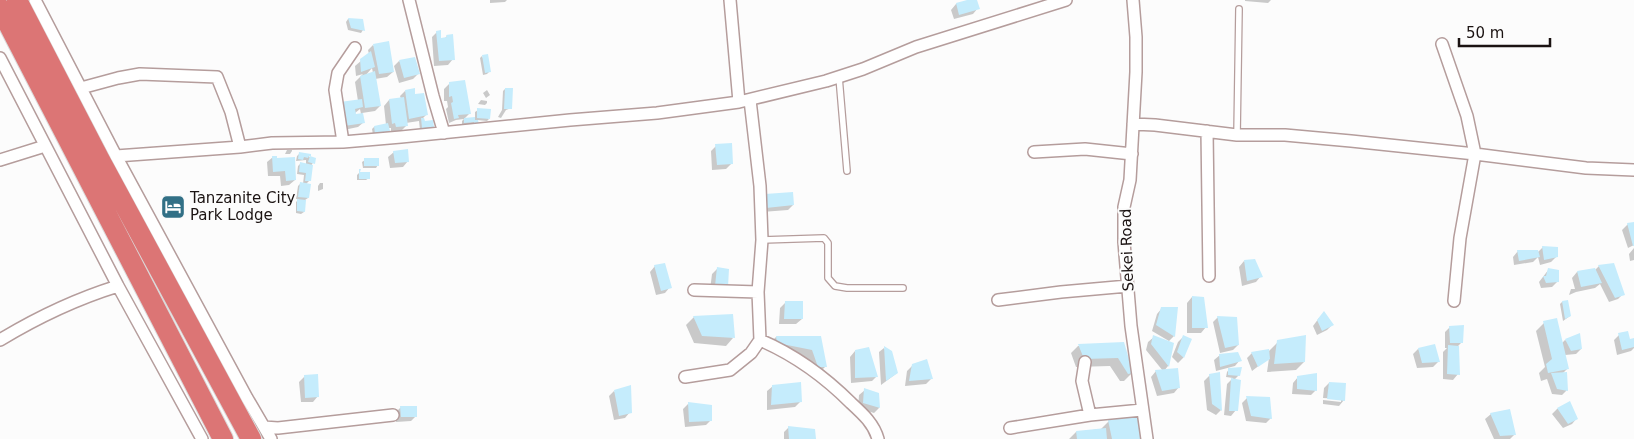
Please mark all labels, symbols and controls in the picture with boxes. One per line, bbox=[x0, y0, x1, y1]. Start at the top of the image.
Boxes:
scale bar bbox=[1459, 15, 1550, 47]
text: 50 m bbox=[1466, 24, 1504, 42]
place label: Tanzanite City Park Lodge bbox=[189, 189, 296, 224]
hotel icon: Tanzanite City Park Lodge bbox=[160, 194, 186, 220]
street label: Sekei Road bbox=[1117, 208, 1137, 292]

